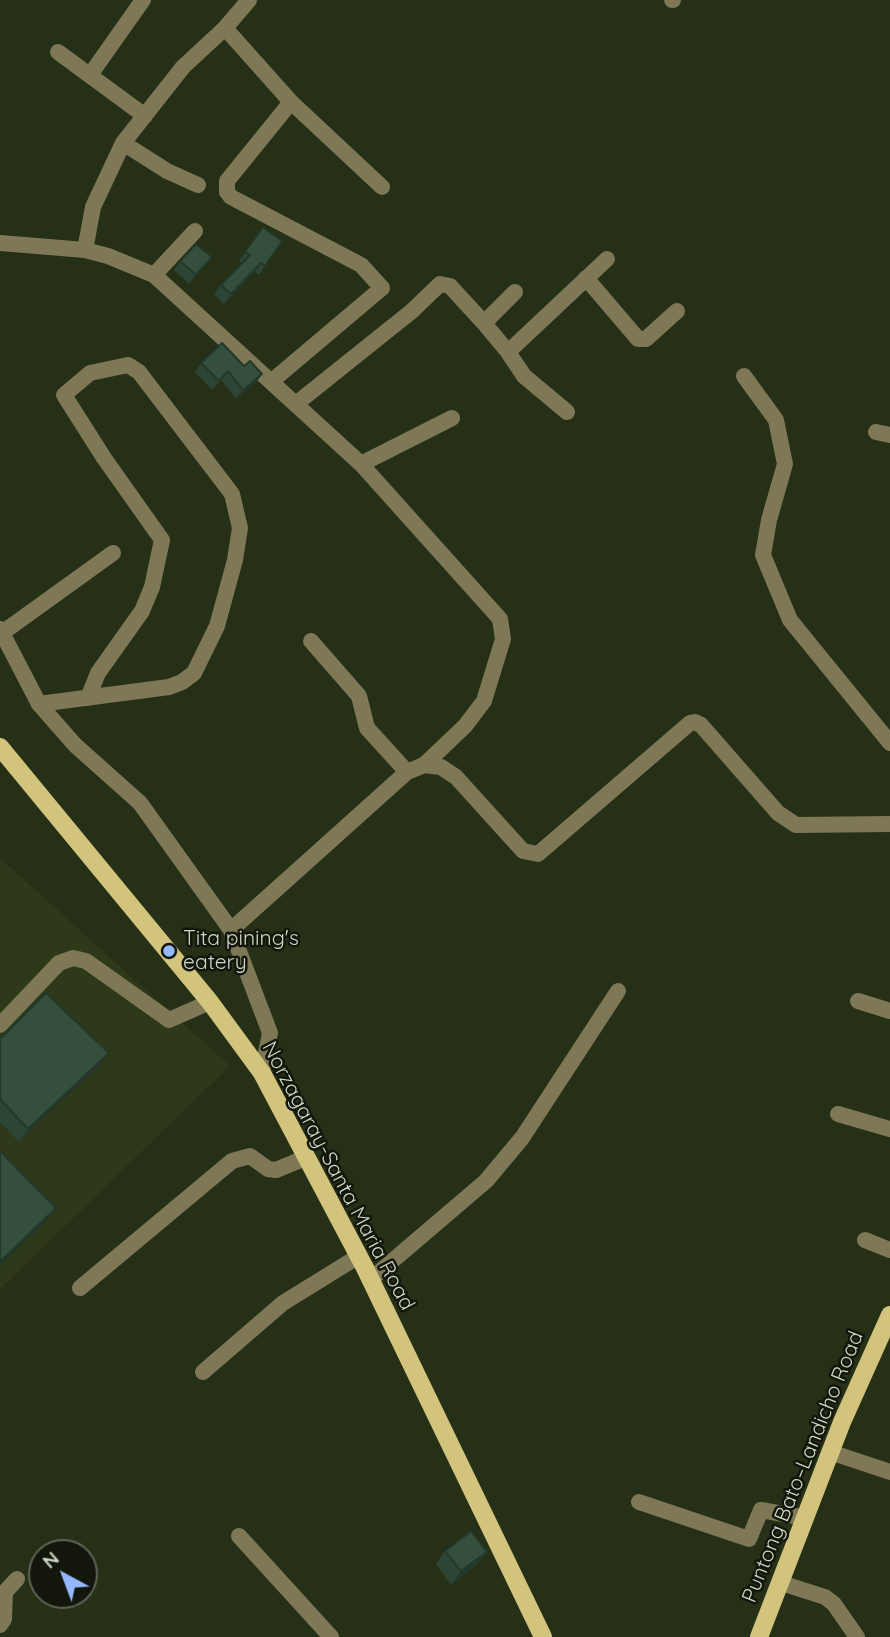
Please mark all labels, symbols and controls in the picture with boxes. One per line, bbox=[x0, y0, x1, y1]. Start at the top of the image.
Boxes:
place label: Tita pining's eatery bbox=[183, 926, 299, 976]
marker: Tita pining's eatery bbox=[161, 943, 177, 959]
street label: Norzagaray-Santa Maria Road bbox=[256, 1037, 420, 1315]
street label: Puntong Bato–Landicho Road bbox=[737, 1328, 869, 1606]
north arrow bbox=[28, 1539, 98, 1609]
text: N bbox=[37, 1546, 64, 1573]

